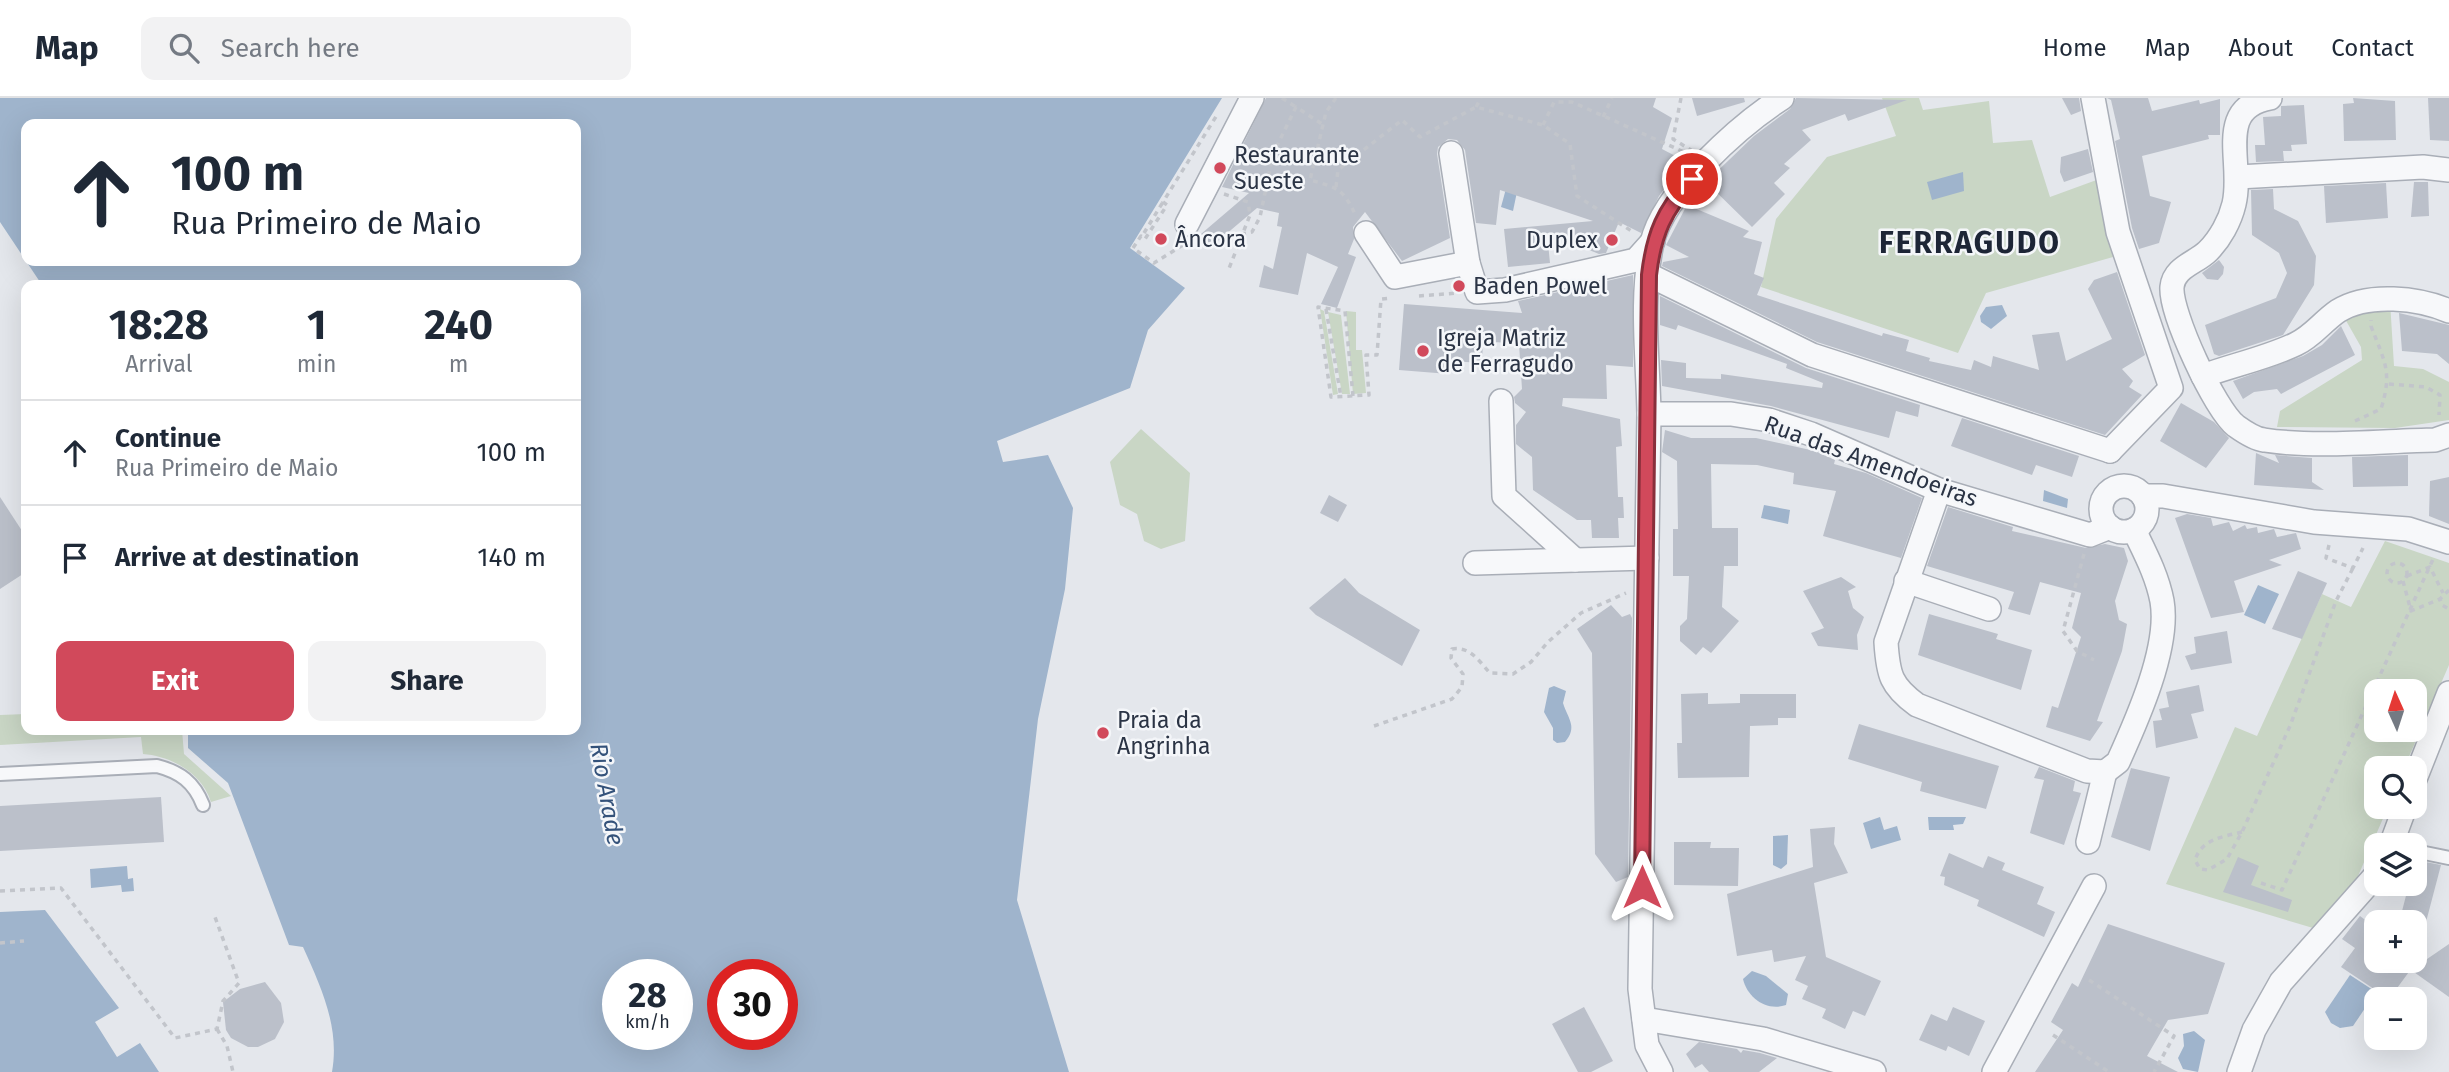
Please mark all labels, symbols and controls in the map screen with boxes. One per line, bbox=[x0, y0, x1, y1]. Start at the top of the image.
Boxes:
search box bbox=[141, 17, 631, 80]
text: Map bbox=[35, 28, 99, 68]
icon: search bbox=[165, 29, 203, 67]
text: Search here bbox=[221, 33, 360, 64]
text: Home bbox=[2043, 34, 2107, 62]
text: Map bbox=[2145, 34, 2191, 62]
text: About bbox=[2229, 34, 2293, 62]
text: Contact bbox=[2331, 34, 2414, 62]
place label: Restaurante Sueste bbox=[1234, 141, 1359, 195]
text: 100 m bbox=[171, 144, 304, 203]
icon: ahead bbox=[56, 147, 147, 238]
pin bbox=[1662, 149, 1722, 209]
marker: Restaurante Sueste bbox=[1212, 160, 1228, 176]
icon: arrive bbox=[1673, 160, 1711, 198]
text: Rua Primeiro de Maio bbox=[171, 204, 482, 242]
place label: Âncora bbox=[1175, 225, 1246, 253]
district label: FERRAGUDO bbox=[1879, 225, 2061, 261]
place label: Duplex bbox=[1526, 226, 1599, 254]
marker: Âncora bbox=[1153, 231, 1169, 247]
marker: Duplex bbox=[1604, 232, 1620, 248]
place label: Baden Powel bbox=[1473, 272, 1607, 300]
marker: Baden Powel bbox=[1451, 278, 1467, 294]
text: 18:28 bbox=[109, 300, 209, 350]
text: 1 bbox=[307, 300, 326, 350]
text: 240 bbox=[424, 300, 493, 350]
place label: Igreja Matriz de Ferragudo bbox=[1437, 324, 1574, 378]
marker: Igreja Matriz de Ferragudo bbox=[1415, 343, 1431, 359]
text: Arrival bbox=[125, 350, 193, 378]
text: min bbox=[297, 350, 336, 378]
text: m bbox=[449, 350, 469, 378]
street label: Rua das Amendoeiras bbox=[1760, 409, 1982, 513]
text: Continue bbox=[115, 423, 221, 454]
icon: ahead bbox=[56, 434, 94, 472]
text: 100 m bbox=[477, 437, 546, 468]
text: Rua Primeiro de Maio bbox=[115, 454, 338, 482]
icon: arrive bbox=[56, 539, 94, 577]
text: Arrive at destination bbox=[115, 542, 359, 573]
text: 140 m bbox=[477, 542, 546, 573]
button: Exit bbox=[56, 641, 294, 721]
button: Share bbox=[308, 641, 546, 721]
north arrow bbox=[2364, 679, 2427, 742]
map controls bbox=[2364, 679, 2427, 1050]
place label: Praia da Angrinha bbox=[1117, 706, 1210, 760]
marker: Praia da Angrinha bbox=[1095, 725, 1111, 741]
water label: Rio Arade bbox=[584, 741, 630, 847]
button: search bbox=[2364, 756, 2427, 819]
button: layers bbox=[2364, 833, 2427, 896]
position arrow bbox=[1605, 850, 1679, 924]
button: + bbox=[2364, 910, 2427, 973]
speed limit sign: 30 bbox=[707, 959, 798, 1050]
text: 28 bbox=[628, 974, 667, 1016]
button: − bbox=[2364, 987, 2427, 1050]
text: km/h bbox=[625, 1011, 670, 1033]

